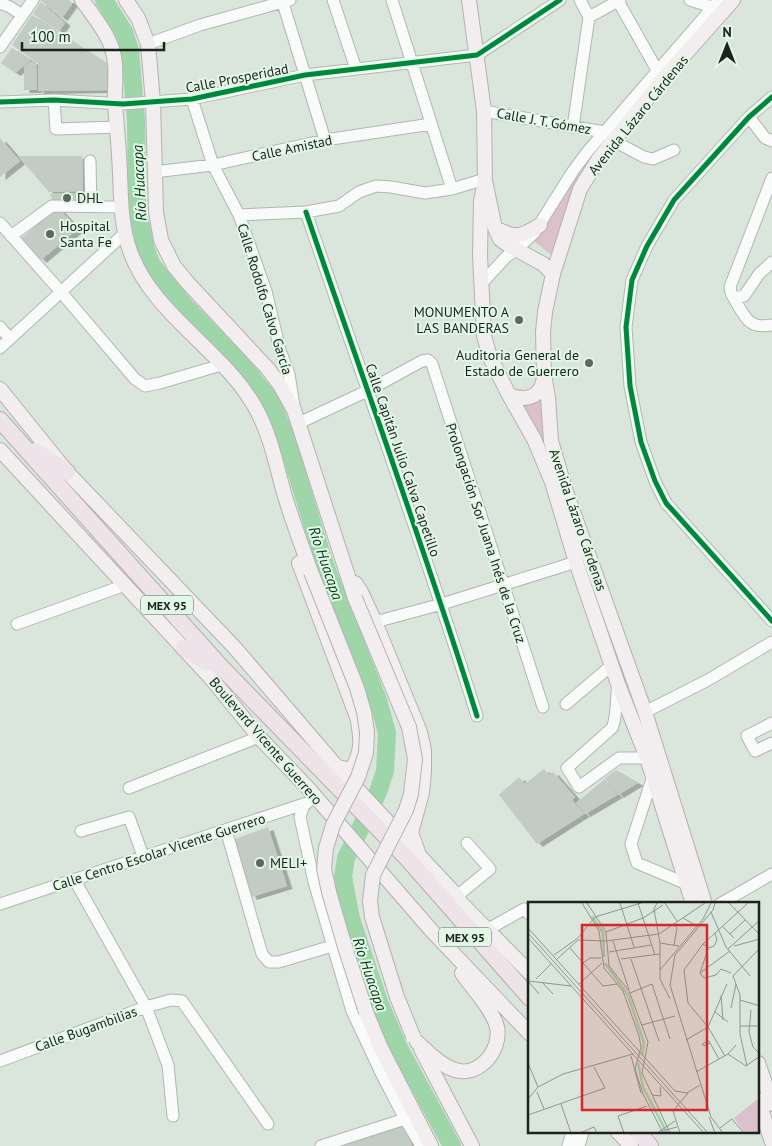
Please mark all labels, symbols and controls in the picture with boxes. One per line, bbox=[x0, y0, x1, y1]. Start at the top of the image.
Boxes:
scale bar bbox=[22, 20, 165, 52]
north arrow bbox=[702, 20, 752, 70]
text: N bbox=[722, 23, 732, 41]
text: 100 m bbox=[30, 27, 71, 46]
street label: Avenida Lázaro Cárdenas bbox=[584, 51, 692, 179]
street label: Calle Prosperidad bbox=[184, 59, 290, 97]
street label: Calle J. T. Gómez bbox=[495, 104, 593, 138]
street label: Calle Amistad bbox=[250, 131, 334, 165]
water label: Río Huacapa bbox=[127, 144, 150, 222]
place label: DHL bbox=[77, 189, 103, 207]
marker: DHL bbox=[61, 192, 73, 204]
place label: Hospital Santa Fe bbox=[60, 217, 112, 251]
street label: Calle Rodolfo Calvo García bbox=[233, 221, 297, 377]
marker: Hospital Santa Fe bbox=[44, 228, 56, 240]
place label: MONUMENTO A LAS BANDERAS bbox=[414, 303, 510, 337]
marker: MONUMENTO A LAS BANDERAS bbox=[513, 314, 525, 326]
place label: Auditoria General de Estado de Guerrero bbox=[456, 346, 579, 380]
marker: Auditoria General de Estado de Guerrero bbox=[583, 357, 595, 369]
street label: Calle Capitán Julio Calva Capetillo bbox=[361, 361, 445, 559]
street label: Prolongación Sor Juana Inés de la Cruz bbox=[442, 421, 530, 645]
street label: Avenida Lázaro Cárdenas bbox=[545, 447, 611, 594]
water label: Río Huacapa bbox=[305, 524, 348, 603]
road number: MEX 95 bbox=[141, 596, 193, 614]
street label: Boulevard Vicente Guerrero bbox=[206, 673, 326, 809]
street label: Calle Centro Escolar Vicente Guerrero bbox=[50, 809, 268, 895]
place label: MELI+ bbox=[270, 854, 307, 872]
marker: MELI+ bbox=[254, 857, 266, 869]
inset map bbox=[528, 902, 760, 1134]
road number: MEX 95 bbox=[439, 928, 491, 946]
water label: Río Huacapa bbox=[349, 935, 392, 1014]
street label: Calle Bugambilias bbox=[33, 1002, 140, 1056]

